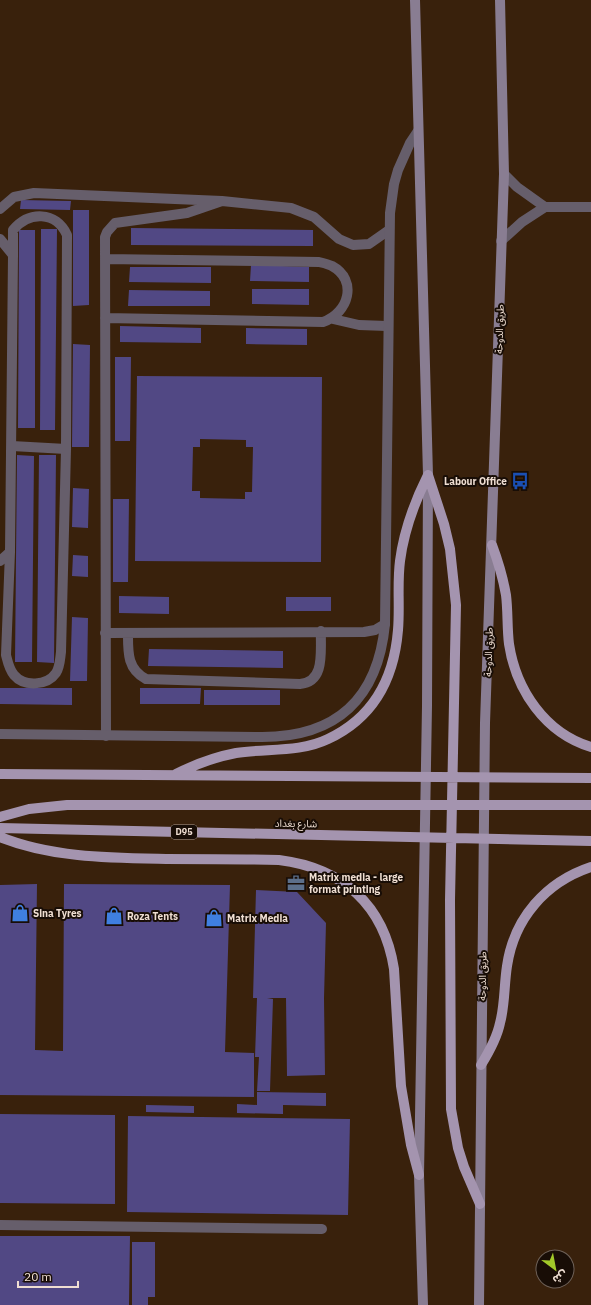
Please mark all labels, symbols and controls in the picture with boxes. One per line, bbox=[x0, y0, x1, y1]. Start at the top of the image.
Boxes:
street label: طريق الدوحة bbox=[492, 304, 507, 354]
bus stop icon: Labour Office bbox=[510, 471, 530, 491]
place label: Labour Office bbox=[444, 475, 507, 488]
street label: طريق الدوحة bbox=[481, 627, 496, 677]
street label: شارع بغداد bbox=[275, 817, 317, 831]
road number: D95 bbox=[171, 825, 197, 839]
place label: Matrix media - large format printing bbox=[309, 871, 404, 896]
office icon: Matrix media - large format printing bbox=[286, 873, 306, 893]
shop icon: Sina Tyres bbox=[10, 903, 30, 923]
shop icon: Roza Tents bbox=[104, 906, 124, 926]
place label: Sina Tyres bbox=[33, 907, 82, 920]
shop icon: Matrix Media bbox=[204, 908, 224, 928]
place label: Roza Tents bbox=[127, 910, 178, 923]
place label: Matrix Media bbox=[227, 912, 288, 925]
street label: طريق الدوحة bbox=[476, 951, 489, 1001]
north arrow bbox=[535, 1249, 575, 1289]
scale bar bbox=[18, 1263, 78, 1289]
text: ش bbox=[550, 1268, 570, 1287]
text: 20 m bbox=[24, 1269, 52, 1284]

